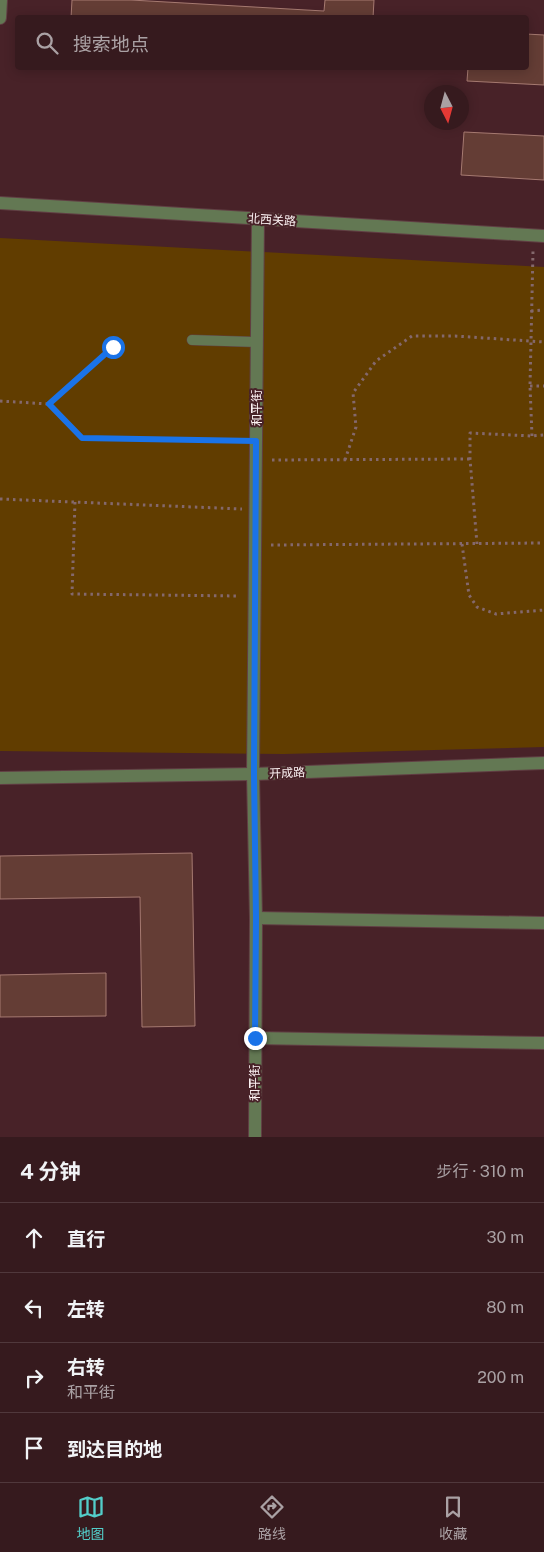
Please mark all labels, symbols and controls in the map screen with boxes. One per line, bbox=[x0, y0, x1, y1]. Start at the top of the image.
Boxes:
search box bbox=[15, 15, 529, 70]
icon: search bbox=[33, 29, 61, 57]
text: 搜索地点 bbox=[73, 33, 149, 55]
north arrow bbox=[424, 85, 469, 130]
street label: 北西关路 bbox=[248, 211, 296, 229]
route start bbox=[102, 336, 125, 359]
street label: 和平街 bbox=[250, 390, 264, 426]
street label: 开成路 bbox=[269, 765, 305, 781]
route end bbox=[244, 1027, 267, 1050]
street label: 和平街 bbox=[248, 1065, 262, 1101]
text: 4 分钟 bbox=[20, 1159, 81, 1184]
text: 步行 · 310 m bbox=[437, 1162, 524, 1181]
icon: ahead bbox=[20, 1224, 48, 1252]
text: 直行 bbox=[67, 1228, 105, 1250]
text: 30 m bbox=[487, 1228, 524, 1247]
icon: left bbox=[20, 1294, 48, 1322]
text: 左转 bbox=[67, 1298, 105, 1320]
text: 80 m bbox=[486, 1298, 524, 1317]
text: 右转 bbox=[67, 1356, 105, 1378]
icon: right bbox=[20, 1364, 48, 1392]
text: 200 m bbox=[477, 1368, 524, 1387]
text: 和平街 bbox=[67, 1383, 115, 1402]
icon: arrive bbox=[20, 1434, 48, 1462]
text: 到达目的地 bbox=[67, 1438, 162, 1460]
tab: 地图 bbox=[77, 1493, 105, 1543]
tab: 路线 bbox=[258, 1493, 286, 1543]
tab: 收藏 bbox=[439, 1493, 467, 1543]

